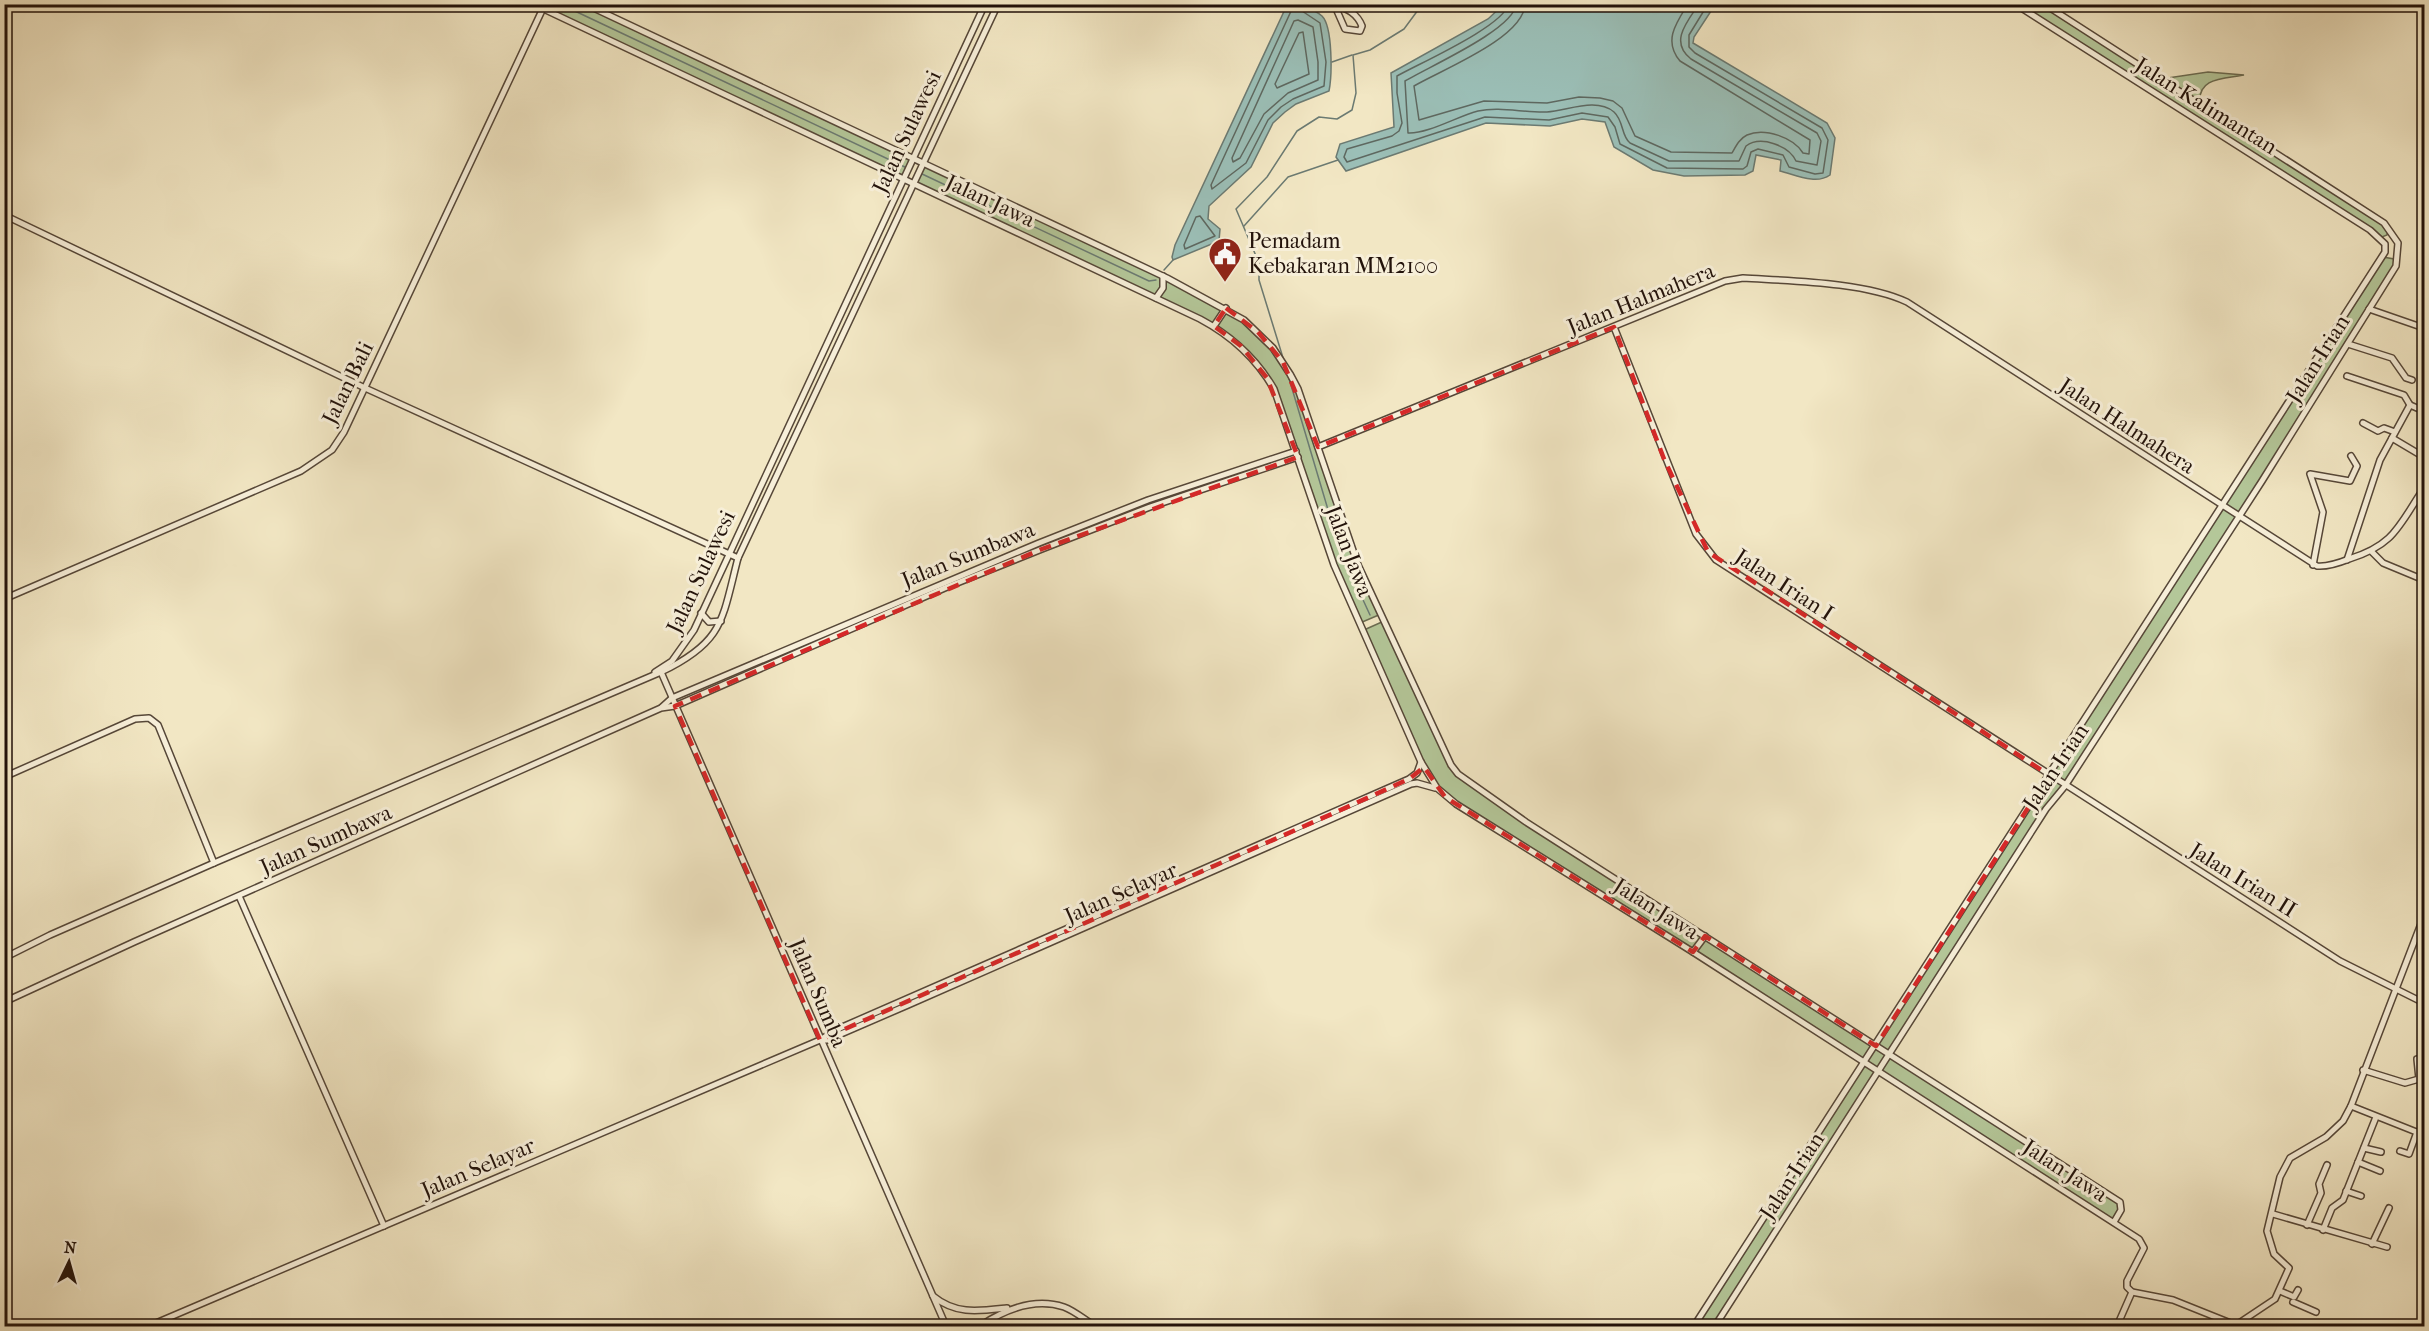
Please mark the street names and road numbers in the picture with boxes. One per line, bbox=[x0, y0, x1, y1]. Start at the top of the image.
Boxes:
street label: Jalan Kalimantan bbox=[2128, 51, 2282, 160]
street label: Jalan Sulawesi bbox=[866, 66, 947, 199]
street label: Jalan Jawa bbox=[939, 168, 1040, 233]
street label: Jalan Halmahera bbox=[1562, 257, 1719, 341]
street label: Jalan Irian bbox=[2280, 310, 2355, 410]
street label: Jalan Bali bbox=[316, 337, 379, 430]
street label: Jalan Halmahera bbox=[2053, 371, 2200, 480]
street label: Jalan Jawa bbox=[1319, 500, 1379, 601]
street label: Jalan Sulawesi bbox=[660, 506, 741, 639]
street label: Jalan Sumbawa bbox=[896, 516, 1039, 594]
street label: Jalan Irian I bbox=[1728, 542, 1839, 627]
street label: Jalan Irian bbox=[2016, 718, 2095, 817]
street label: Jalan Sumbawa bbox=[254, 799, 397, 881]
street label: Jalan Irian II bbox=[2183, 836, 2302, 923]
street label: Jalan Selayar bbox=[1059, 856, 1182, 930]
street label: Jalan Jawa bbox=[1607, 872, 1704, 946]
street label: Jalan Sumba bbox=[783, 933, 853, 1052]
street label: Jalan Irian bbox=[1753, 1127, 1830, 1226]
street label: Jalan Selayar bbox=[415, 1132, 539, 1204]
street label: Jalan Jawa bbox=[2016, 1133, 2113, 1208]

